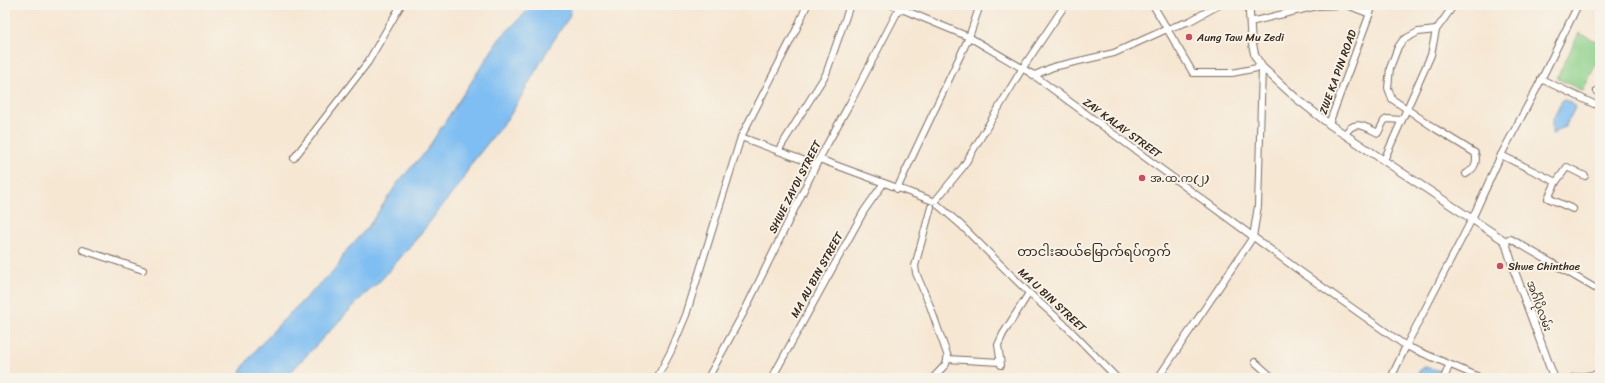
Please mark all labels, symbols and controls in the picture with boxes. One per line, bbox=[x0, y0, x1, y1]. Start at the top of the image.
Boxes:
street label: ZWE KA PIN ROAD bbox=[1314, 27, 1362, 117]
place label: Aung Taw Mu Zedi bbox=[1196, 28, 1285, 47]
marker: Aung Taw Mu Zedi bbox=[1184, 32, 1194, 42]
street label: ZAY KALAY STREET bbox=[1079, 93, 1166, 163]
street label: SHWE ZAYDI STREET bbox=[763, 136, 827, 237]
place label: အ.ထ.က(၂) bbox=[1150, 169, 1209, 188]
marker: အ.ထ.က(၂) bbox=[1137, 173, 1147, 183]
street label: MA AU BIN STREET bbox=[785, 228, 849, 321]
district label: တာငါးဆယ်မြောက်ရပ်ကွက် bbox=[1017, 240, 1171, 263]
place label: Shwe Chinthae bbox=[1508, 257, 1580, 276]
marker: Shwe Chinthae bbox=[1495, 261, 1505, 271]
street label: MA U BIN STREET bbox=[1013, 263, 1091, 337]
street label: အင်္ဂါပိုလမ်း bbox=[1521, 278, 1557, 334]

